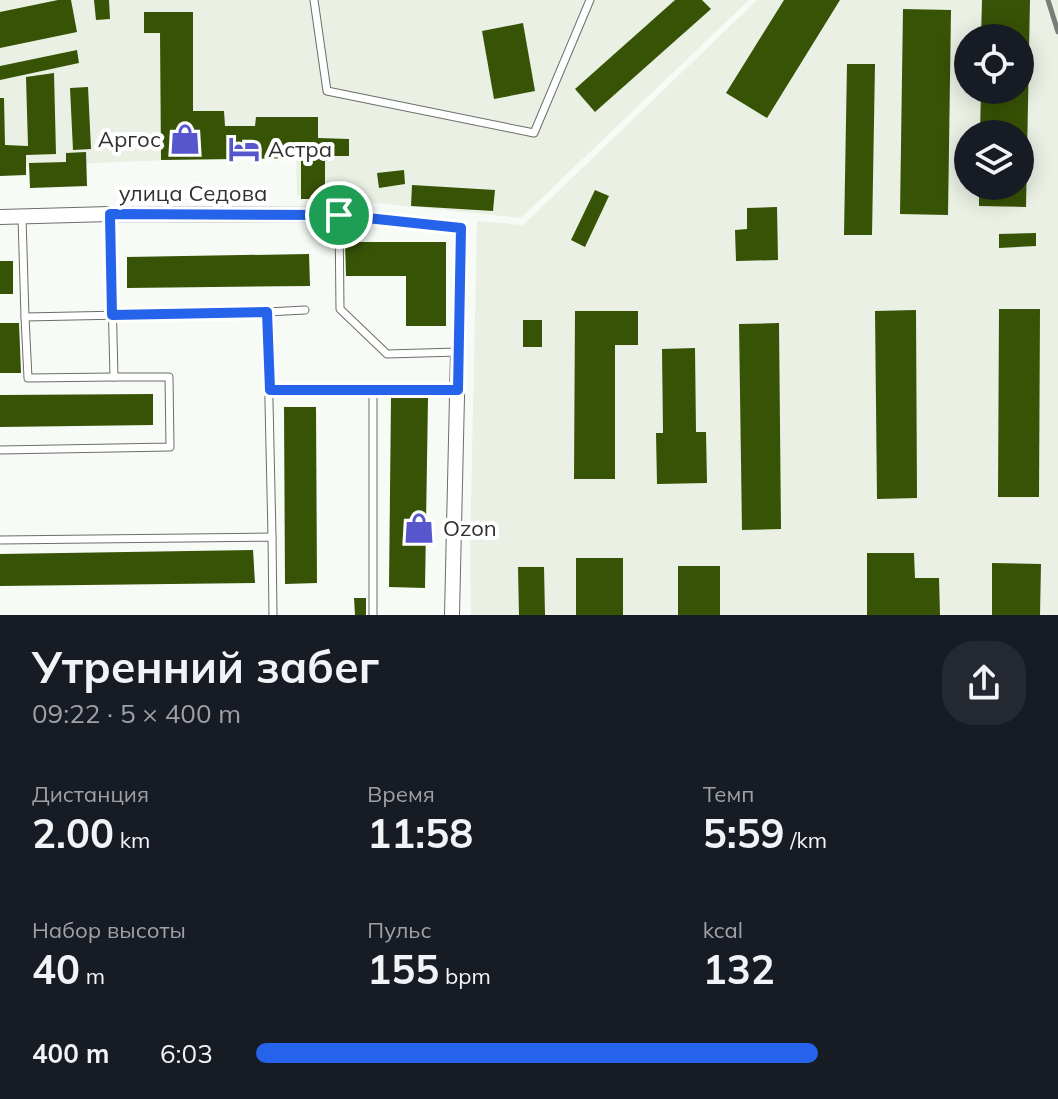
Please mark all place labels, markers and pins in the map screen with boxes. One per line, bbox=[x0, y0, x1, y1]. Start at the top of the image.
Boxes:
shop icon: Аргос bbox=[168, 122, 202, 156]
place label: Аргос bbox=[98, 125, 161, 153]
hotel icon: Астра bbox=[227, 132, 261, 166]
place label: Астра bbox=[268, 135, 332, 163]
pin bbox=[305, 181, 373, 249]
shop icon: Ozon bbox=[402, 511, 436, 545]
place label: Ozon bbox=[443, 514, 497, 542]

